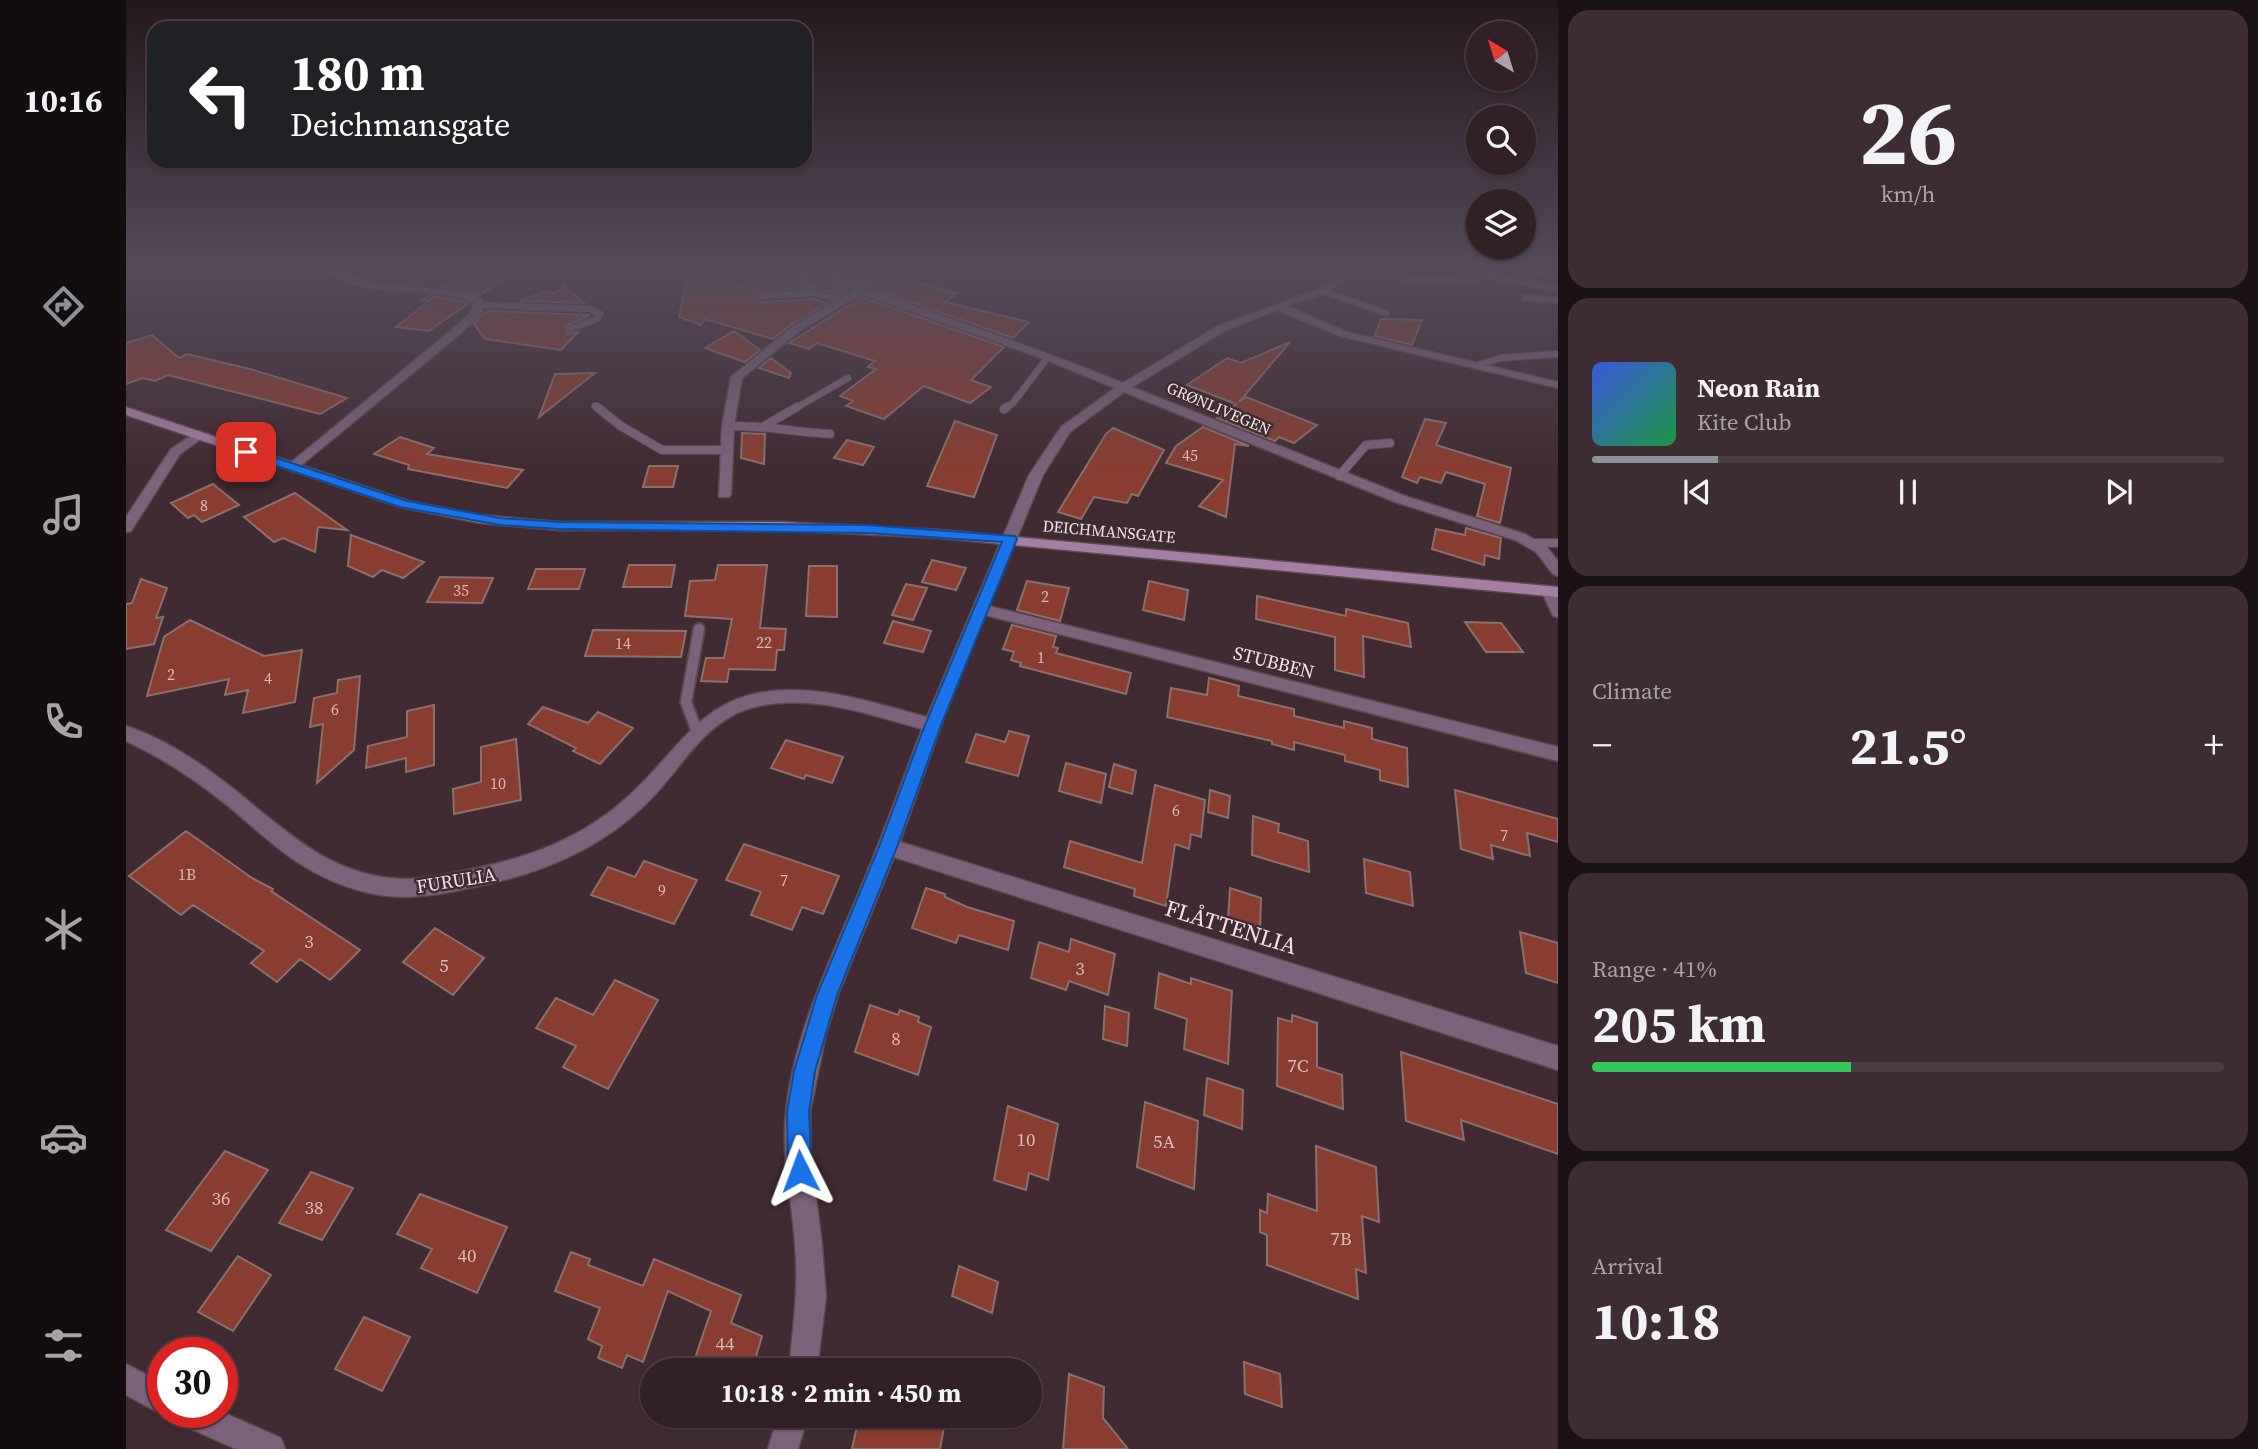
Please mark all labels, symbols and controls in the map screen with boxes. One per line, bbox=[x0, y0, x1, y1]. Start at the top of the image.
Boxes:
north arrow bbox=[1466, 21, 1536, 91]
map controls bbox=[1466, 21, 1536, 259]
text: 180 m bbox=[290, 39, 425, 106]
icon: left bbox=[175, 49, 266, 140]
text: 26 bbox=[1859, 70, 1957, 194]
text: 10:16 bbox=[24, 79, 102, 123]
text: Deichmansgate bbox=[290, 103, 510, 147]
button: search bbox=[1466, 105, 1536, 175]
text: km/h bbox=[1881, 178, 1935, 210]
button: layers bbox=[1466, 189, 1536, 259]
icon: directions bbox=[39, 282, 88, 331]
text: Neon Rain bbox=[1697, 370, 1820, 406]
street label: GRØNLIVEGEN bbox=[1164, 376, 1275, 440]
text: Kite Club bbox=[1697, 406, 1792, 438]
pin bbox=[216, 422, 276, 482]
icon: arrive bbox=[227, 433, 265, 471]
house number: 45 bbox=[1182, 444, 1198, 466]
icon: previous bbox=[1678, 473, 1716, 511]
icon: pause bbox=[1889, 473, 1927, 511]
icon: next bbox=[2100, 473, 2138, 511]
icon: music bbox=[39, 490, 88, 539]
house number: 8 bbox=[200, 494, 208, 516]
street label: DEICHMANSGATE bbox=[1042, 514, 1177, 548]
house number: 35 bbox=[453, 579, 469, 601]
house number: 2 bbox=[1041, 585, 1049, 607]
house number: 22 bbox=[756, 631, 772, 653]
house number: 14 bbox=[615, 632, 631, 654]
street label: STUBBEN bbox=[1231, 639, 1317, 685]
house number: 1 bbox=[1037, 646, 1045, 668]
house number: 2 bbox=[167, 663, 175, 685]
house number: 4 bbox=[264, 667, 272, 689]
text: Climate bbox=[1592, 675, 1672, 707]
icon: phone bbox=[39, 697, 88, 746]
house number: 6 bbox=[331, 698, 339, 720]
text: 21.5° bbox=[1849, 710, 1967, 781]
text: − bbox=[1592, 719, 1612, 771]
text: + bbox=[2204, 719, 2224, 771]
house number: 10 bbox=[490, 772, 506, 794]
house number: 6 bbox=[1172, 799, 1180, 821]
house number: 7 bbox=[1500, 824, 1508, 846]
street label: FURULIA bbox=[414, 861, 498, 899]
house number: 1B bbox=[178, 863, 196, 885]
house number: 7 bbox=[780, 869, 788, 891]
house number: 9 bbox=[658, 879, 666, 901]
street label: FLÅTTENLIA bbox=[1161, 892, 1302, 962]
icon: climate bbox=[39, 905, 88, 954]
house number: 3 bbox=[304, 928, 314, 954]
house number: 5 bbox=[439, 952, 449, 978]
text: Range · 41% bbox=[1592, 953, 1717, 985]
house number: 3 bbox=[1075, 955, 1085, 981]
text: 205 km bbox=[1592, 988, 1766, 1059]
house number: 8 bbox=[891, 1025, 901, 1051]
house number: 7C bbox=[1287, 1052, 1309, 1078]
icon: car bbox=[39, 1113, 88, 1162]
house number: 10 bbox=[1016, 1126, 1036, 1152]
house number: 5A bbox=[1153, 1128, 1175, 1154]
position arrow bbox=[763, 1134, 837, 1208]
house number: 36 bbox=[211, 1185, 231, 1211]
house number: 38 bbox=[304, 1194, 324, 1220]
house number: 7B bbox=[1330, 1225, 1352, 1251]
house number: 40 bbox=[457, 1242, 477, 1268]
text: Arrival bbox=[1592, 1250, 1663, 1282]
text: 10:18 bbox=[1592, 1285, 1720, 1356]
icon: filters bbox=[39, 1321, 88, 1370]
house number: 44 bbox=[715, 1330, 735, 1356]
speed limit sign: 30 bbox=[147, 1337, 238, 1428]
text: 10:18 · 2 min · 450 m bbox=[721, 1375, 961, 1411]

